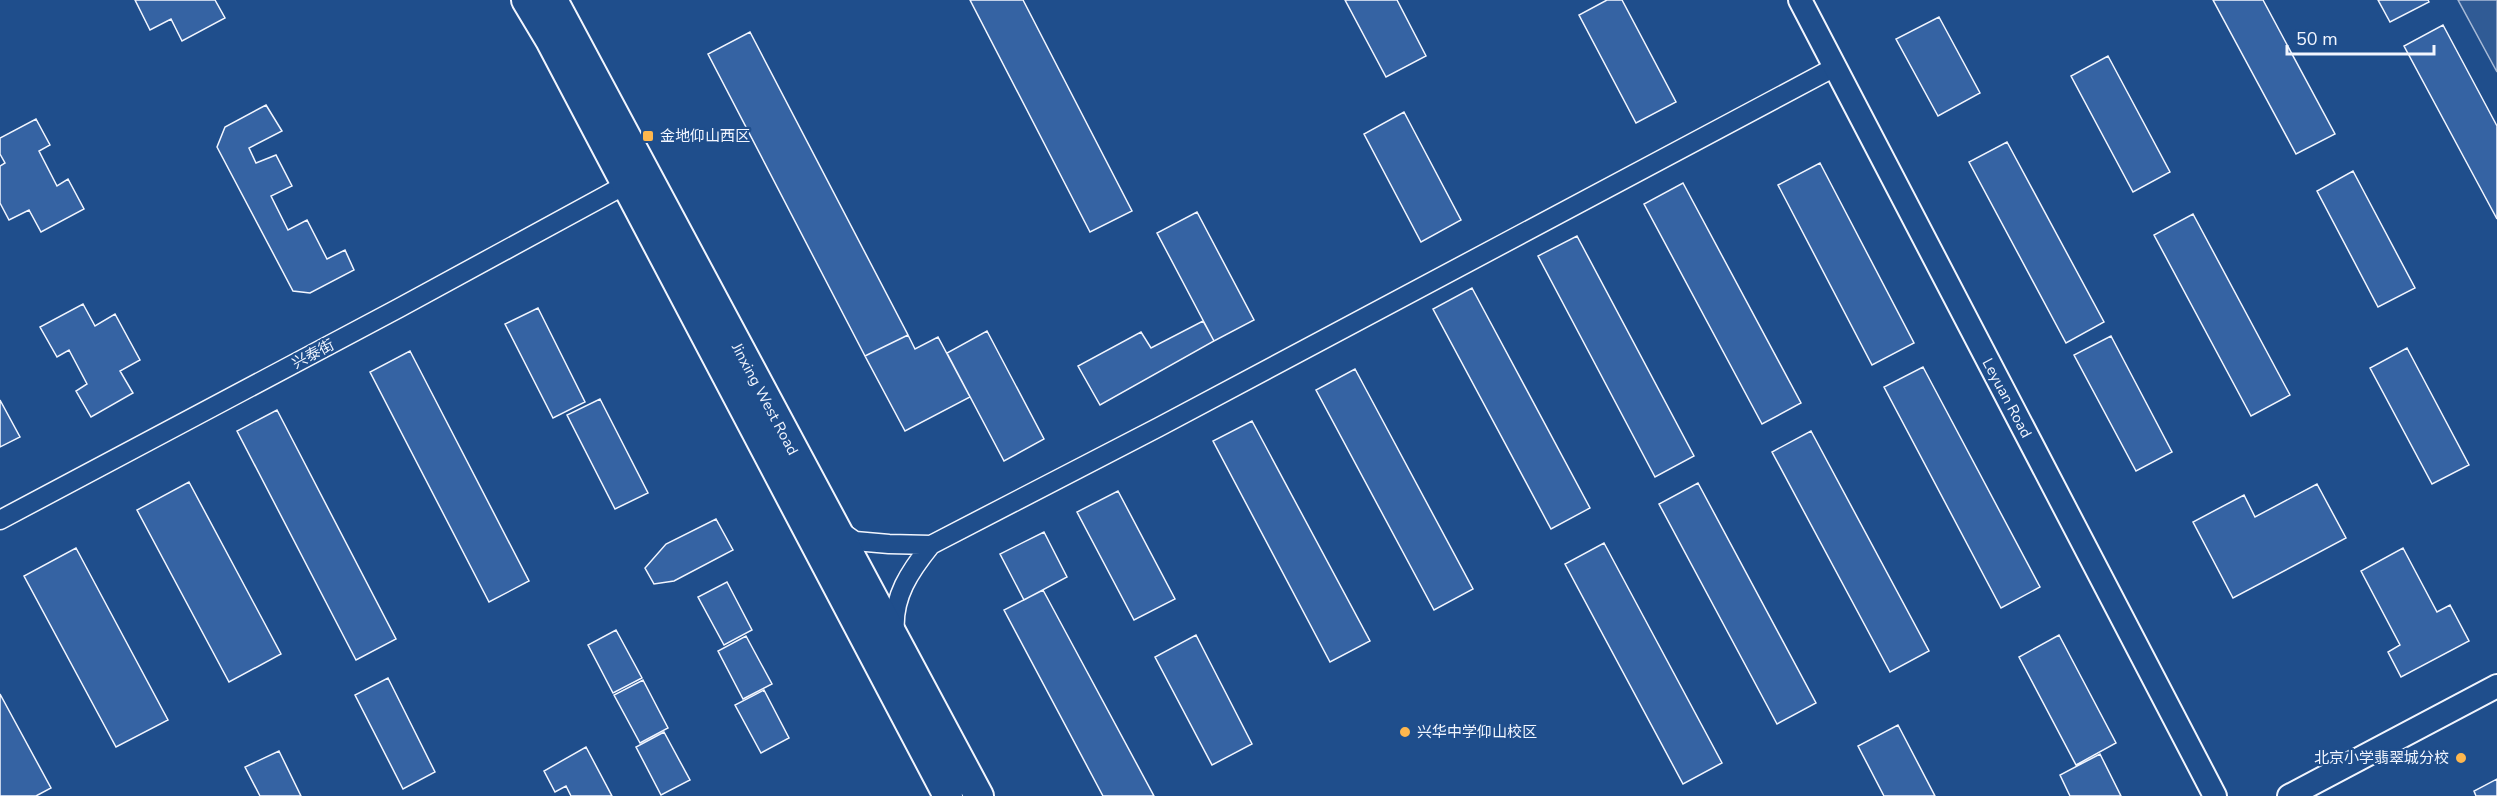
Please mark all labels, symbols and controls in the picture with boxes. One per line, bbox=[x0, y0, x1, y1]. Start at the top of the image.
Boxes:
scale bar bbox=[2287, 18, 2434, 56]
text: 50 m bbox=[2296, 27, 2338, 51]
place label: 金地仰山西区 bbox=[660, 126, 750, 146]
marker: 金地仰山西区 bbox=[641, 129, 655, 143]
street label: 兴泰街 bbox=[288, 335, 338, 373]
street label: Jinxing West Road bbox=[727, 339, 803, 458]
street label: Leyuan Road bbox=[1978, 355, 2036, 441]
place label: 兴华中学仰山校区 bbox=[1417, 722, 1537, 742]
marker: 兴华中学仰山校区 bbox=[1398, 725, 1412, 739]
place label: 北京小学翡翠城分校 bbox=[2314, 748, 2449, 768]
marker: 北京小学翡翠城分校 bbox=[2454, 751, 2468, 765]

